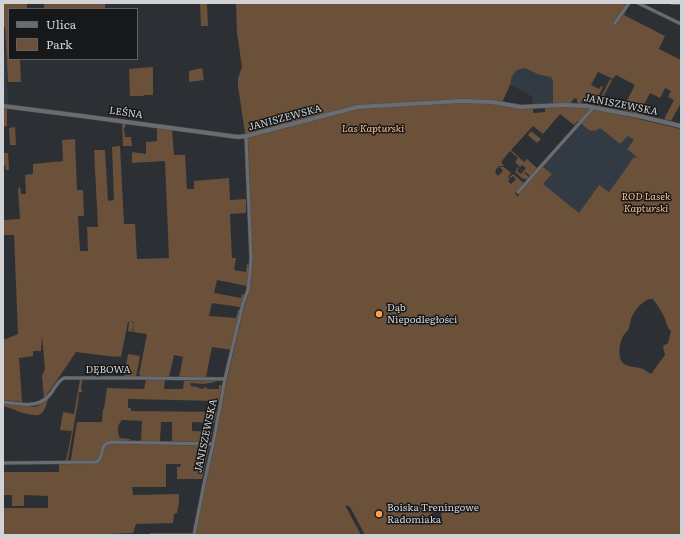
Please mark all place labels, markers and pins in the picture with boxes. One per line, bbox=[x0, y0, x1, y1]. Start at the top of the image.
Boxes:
place label: Dąb Niepodległości bbox=[387, 302, 457, 326]
marker: Dąb Niepodległości bbox=[374, 309, 384, 319]
place label: Boiska Treningowe Radomiaka bbox=[387, 502, 479, 526]
marker: Boiska Treningowe Radomiaka bbox=[374, 509, 384, 519]

